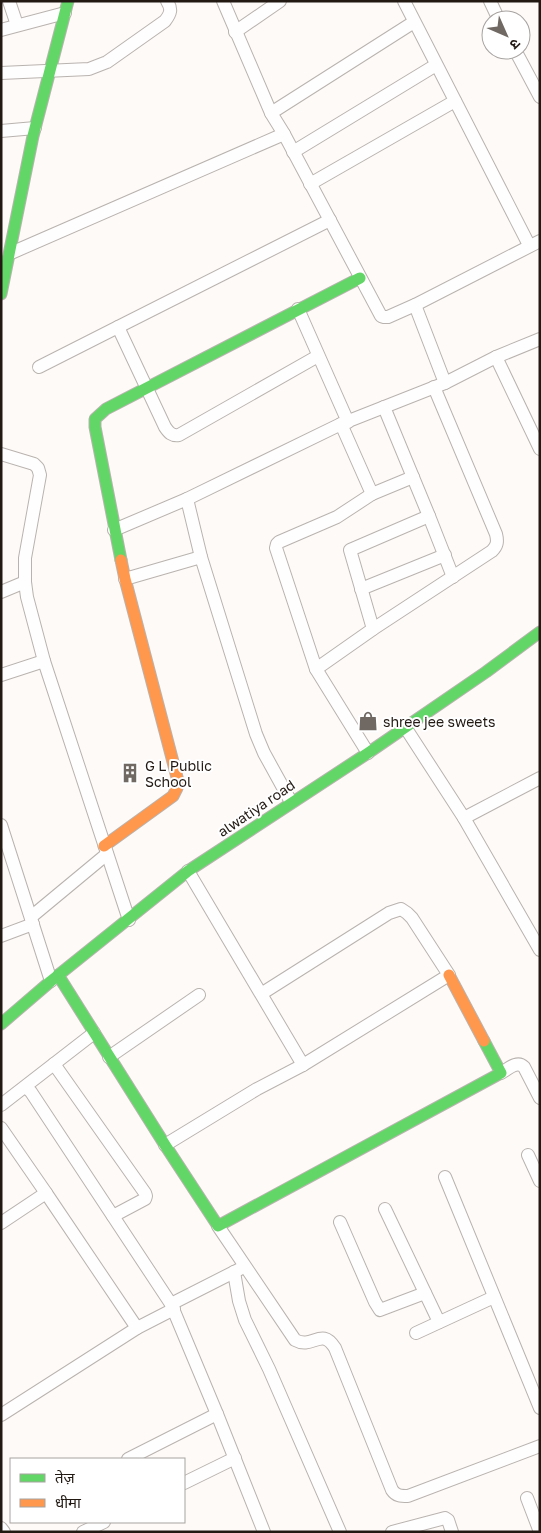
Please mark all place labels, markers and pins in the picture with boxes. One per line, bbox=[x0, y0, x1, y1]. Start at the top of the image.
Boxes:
shop icon: shree jee sweets bbox=[357, 710, 379, 732]
place label: shree jee sweets bbox=[383, 713, 495, 730]
place label: G L Public School bbox=[145, 757, 212, 790]
building icon: G L Public School bbox=[119, 762, 141, 784]

